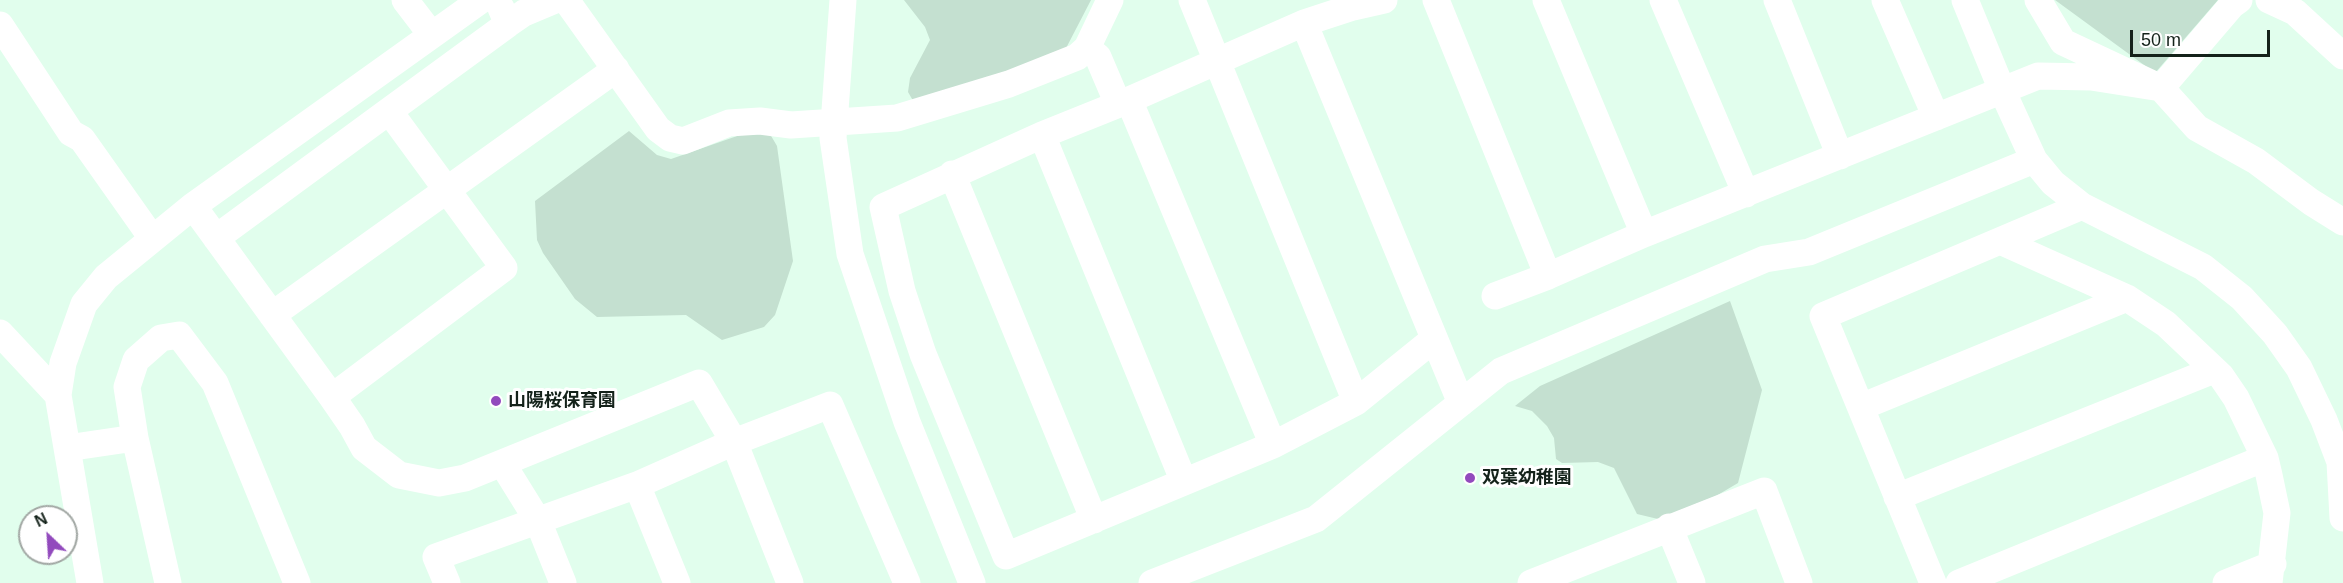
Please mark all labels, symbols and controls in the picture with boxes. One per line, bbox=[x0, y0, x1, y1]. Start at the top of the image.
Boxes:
scale bar bbox=[2133, 18, 2272, 56]
text: 50 m bbox=[2141, 30, 2181, 50]
place label: 山陽桜保育園 bbox=[508, 390, 616, 412]
marker: 山陽桜保育園 bbox=[489, 394, 503, 408]
place label: 双葉幼稚園 bbox=[1482, 467, 1572, 489]
marker: 双葉幼稚園 bbox=[1463, 471, 1477, 485]
north arrow bbox=[18, 505, 78, 565]
text: N bbox=[32, 510, 50, 530]

